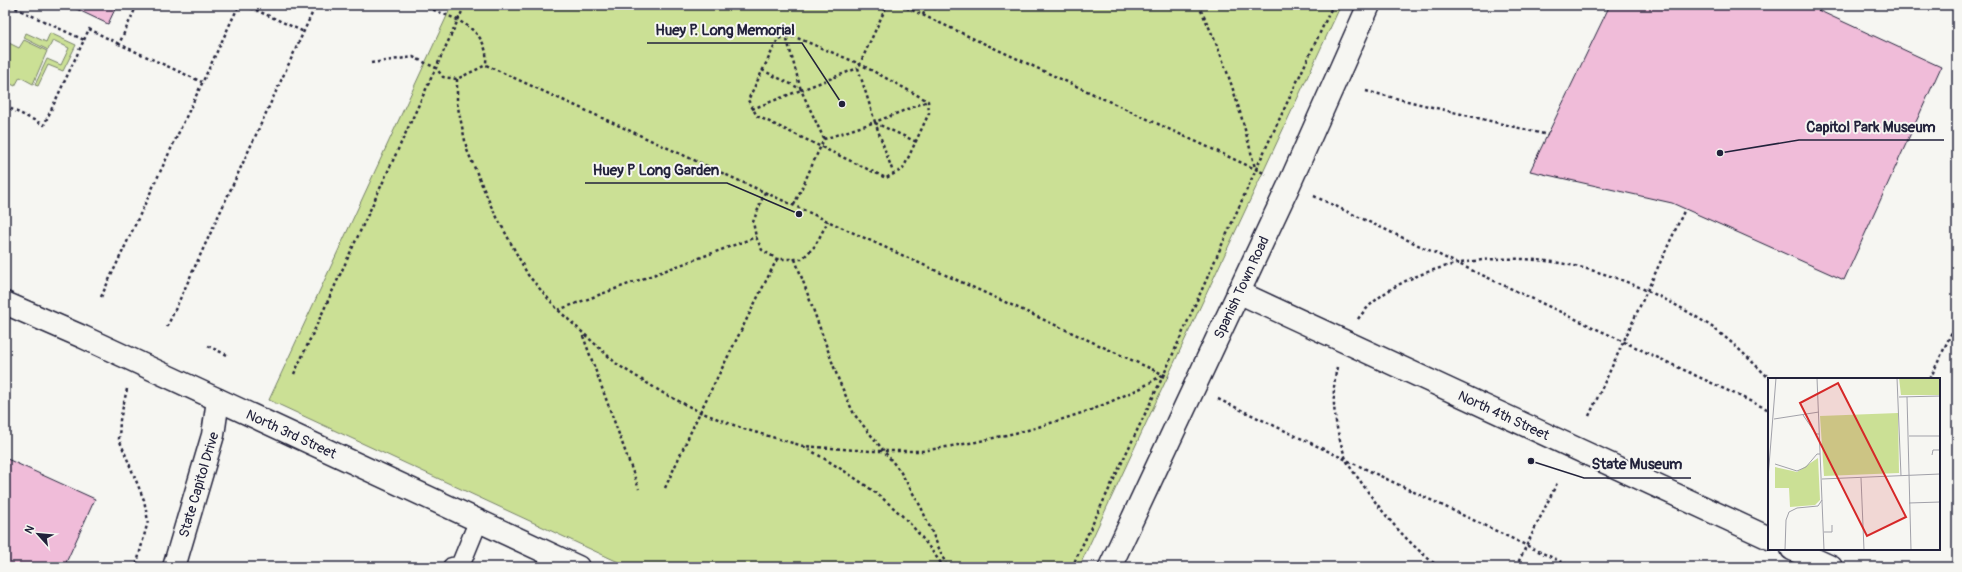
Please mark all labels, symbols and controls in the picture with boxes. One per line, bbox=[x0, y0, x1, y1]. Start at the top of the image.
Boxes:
callout: Huey P. Long Memorial bbox=[647, 16, 802, 43]
text: Huey P. Long Memorial bbox=[655, 21, 795, 40]
callout: Capitol Park Museum bbox=[1799, 113, 1944, 140]
text: Capitol Park Museum bbox=[1806, 118, 1936, 137]
callout: Huey P Long Garden bbox=[585, 156, 727, 183]
text: Huey P Long Garden bbox=[593, 161, 720, 180]
street label: Spanish Town Road bbox=[1210, 233, 1272, 341]
inset map bbox=[1768, 378, 1940, 550]
street label: North 4th Street bbox=[1456, 387, 1553, 444]
street label: North 3rd Street bbox=[244, 406, 340, 462]
street label: State Capitol Drive bbox=[175, 430, 222, 539]
callout: State Museum bbox=[1584, 451, 1691, 478]
text: State Museum bbox=[1592, 455, 1682, 474]
north arrow bbox=[18, 514, 58, 554]
text: N bbox=[22, 523, 37, 536]

